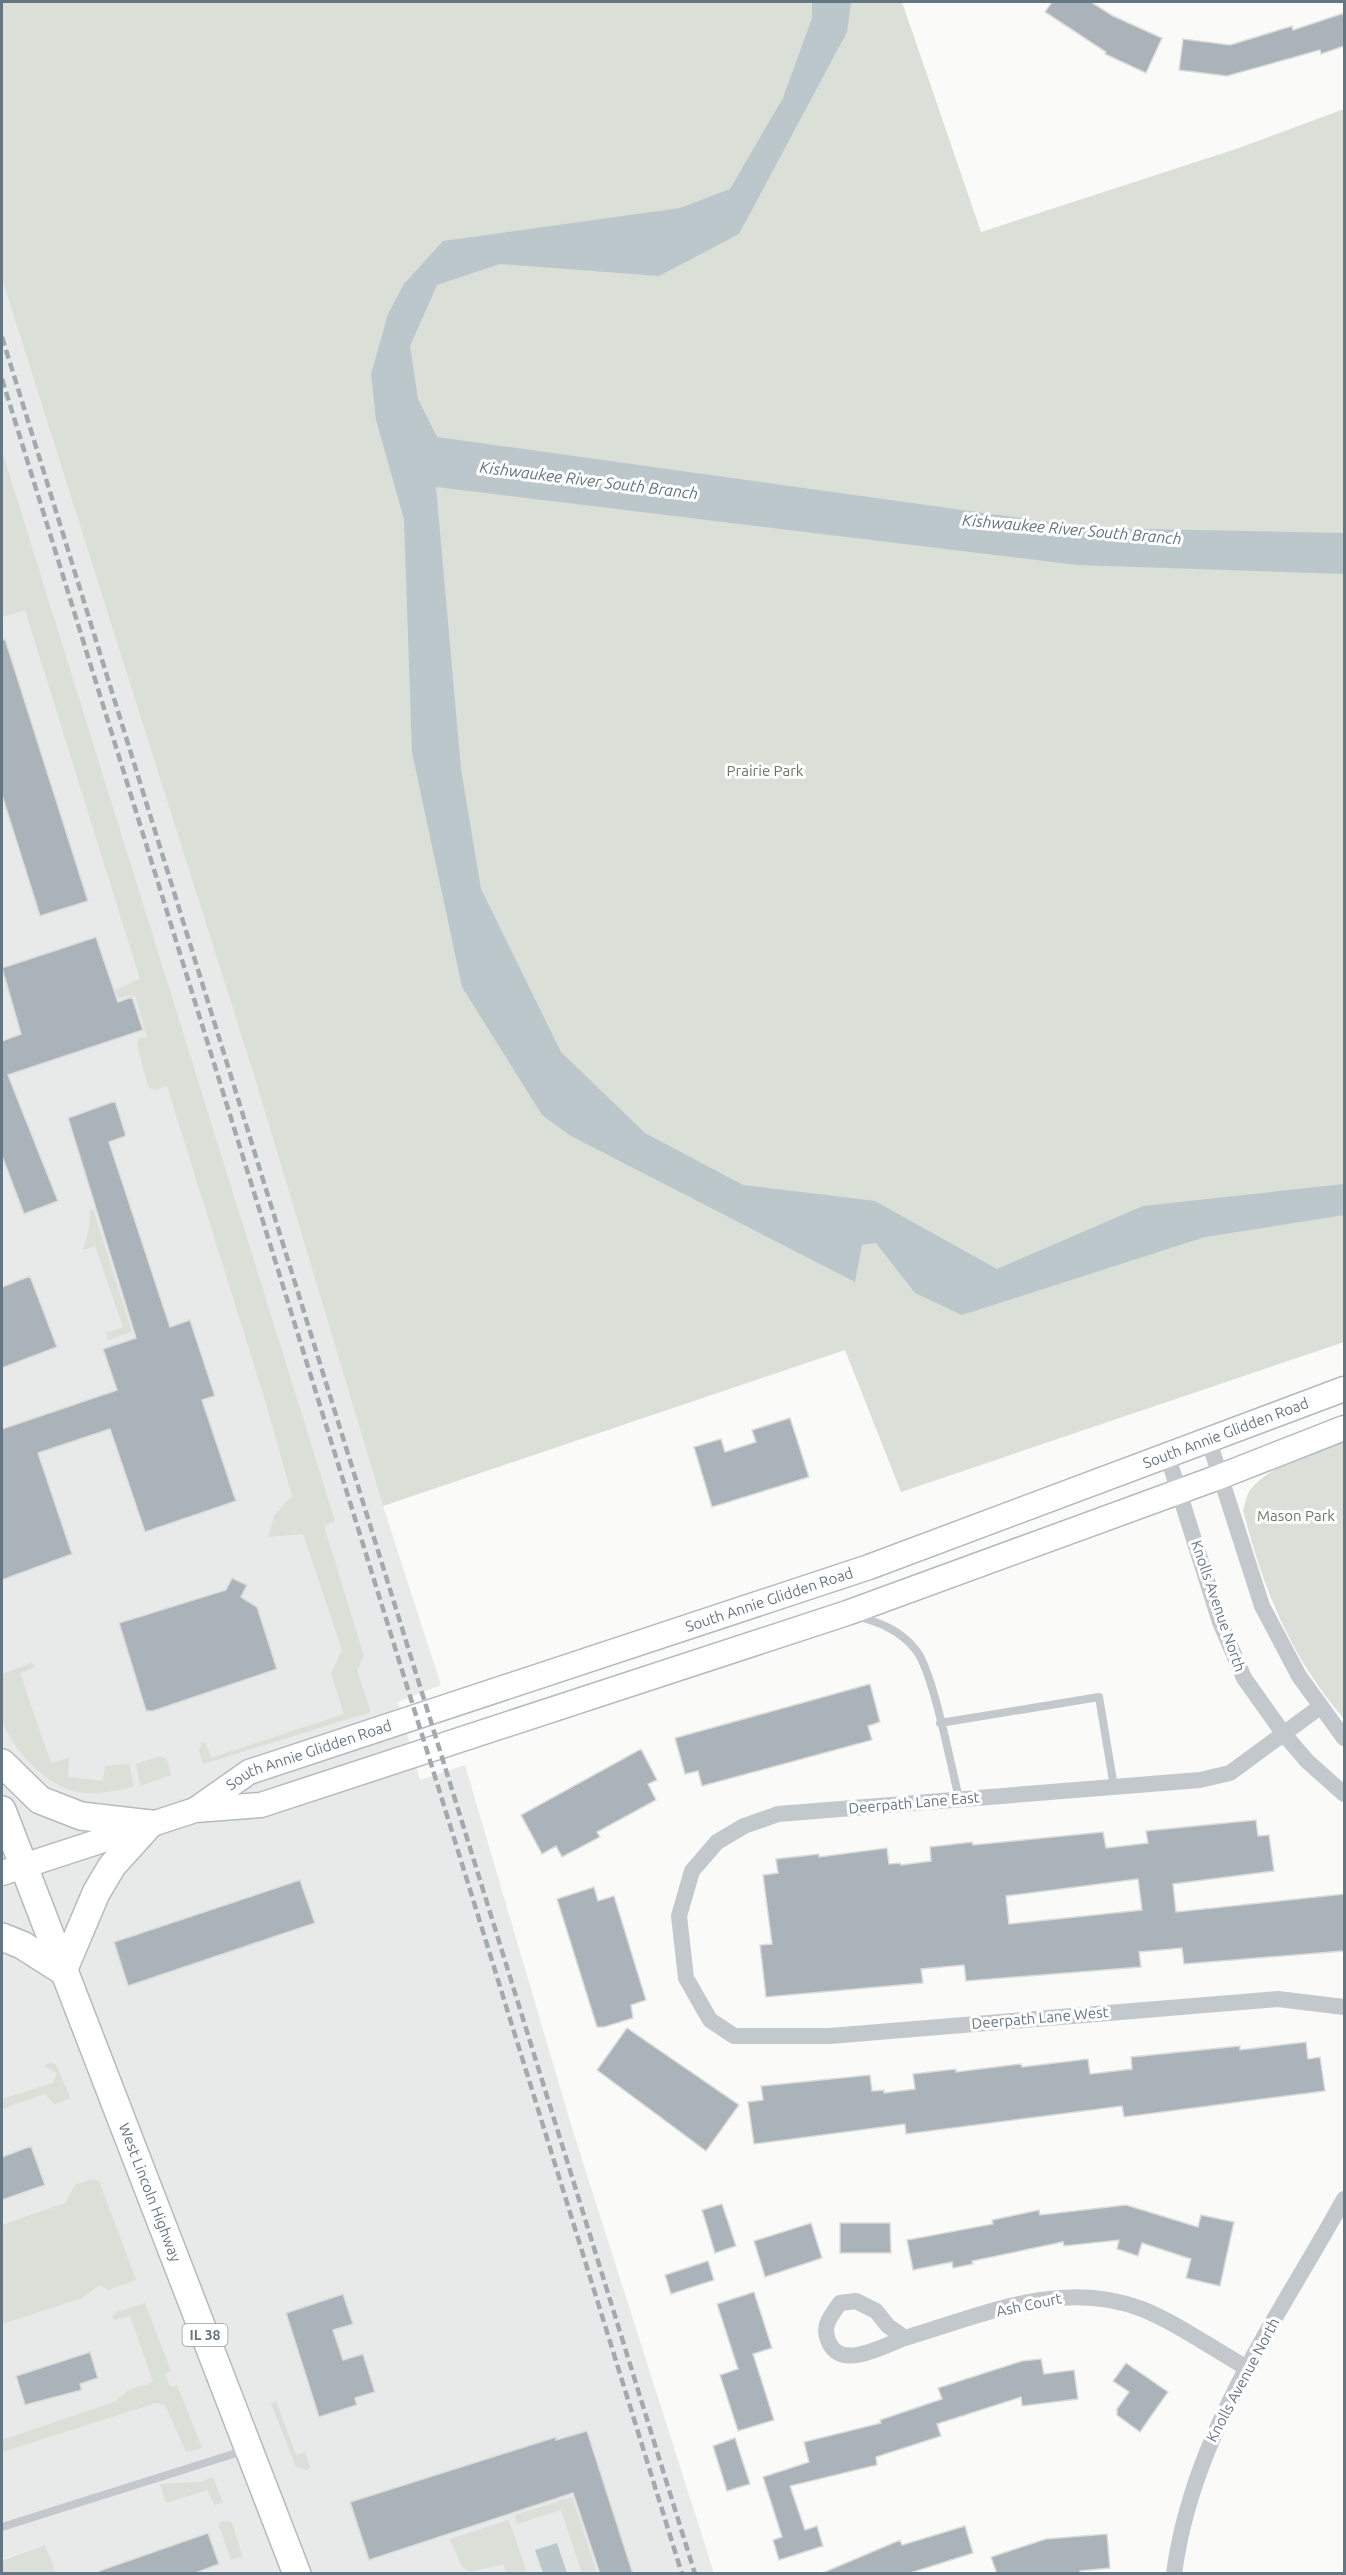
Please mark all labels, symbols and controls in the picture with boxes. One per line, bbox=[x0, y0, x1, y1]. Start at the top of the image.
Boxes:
water label: Kishwaukee River South Branch bbox=[479, 458, 699, 502]
water label: Kishwaukee River South Branch bbox=[962, 510, 1182, 548]
park label: Prairie Park bbox=[727, 762, 804, 779]
street label: South Annie Glidden Road bbox=[1140, 1394, 1311, 1472]
park label: Mason Park bbox=[1257, 1507, 1335, 1524]
street label: Knolls Avenue North bbox=[1188, 1538, 1249, 1674]
street label: South Annie Glidden Road bbox=[683, 1564, 855, 1635]
street label: South Annie Glidden Road bbox=[223, 1716, 394, 1793]
street label: Deerpath Lane East bbox=[848, 1788, 980, 1817]
street label: Deerpath Lane West bbox=[971, 2003, 1109, 2032]
street label: West Lincoln Highway bbox=[116, 2121, 185, 2264]
street label: Ash Court bbox=[995, 2289, 1063, 2320]
street label: Knolls Avenue North bbox=[1203, 2315, 1282, 2445]
road number: IL 38 bbox=[182, 2324, 228, 2346]

